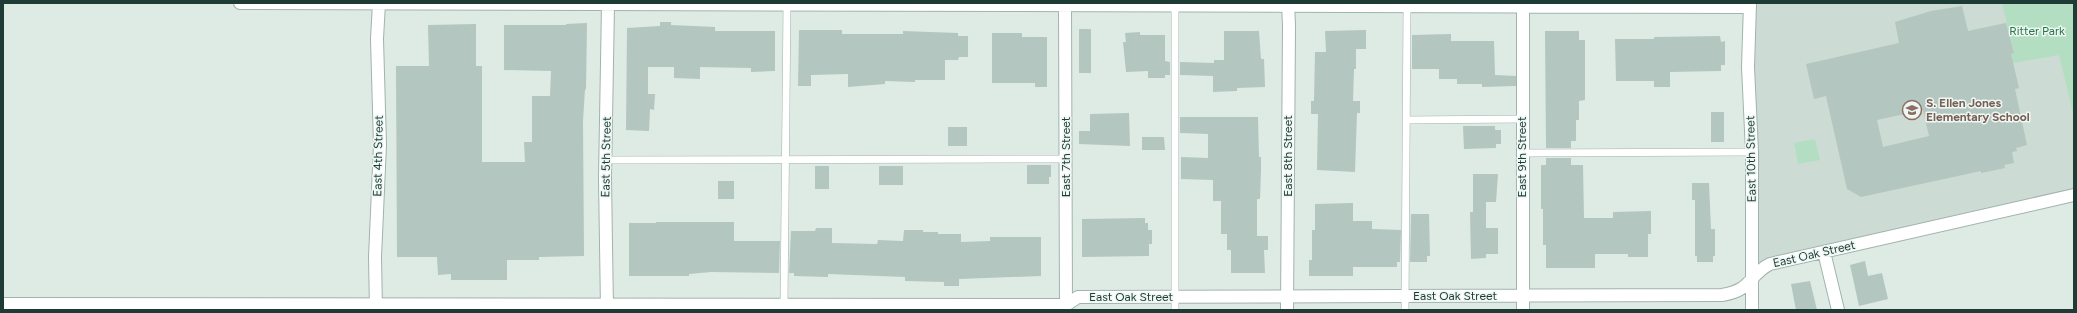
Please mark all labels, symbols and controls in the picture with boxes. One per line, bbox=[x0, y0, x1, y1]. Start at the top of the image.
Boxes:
park label: Ritter Park bbox=[2009, 24, 2065, 38]
place label: S. Ellen Jones Elementary School bbox=[1926, 96, 2030, 124]
school or university icon: S. Ellen Jones Elementary School bbox=[1901, 99, 1923, 121]
street label: East 4th Street bbox=[370, 115, 386, 197]
street label: East 8th Street bbox=[1281, 115, 1295, 197]
street label: East 10th Street bbox=[1743, 115, 1759, 202]
street label: East 5th Street bbox=[598, 116, 614, 198]
street label: East 7th Street bbox=[1059, 116, 1073, 197]
street label: East 9th Street bbox=[1515, 116, 1529, 197]
street label: East Oak Street bbox=[1771, 238, 1857, 270]
street label: East Oak Street bbox=[1413, 289, 1498, 303]
street label: East Oak Street bbox=[1089, 290, 1174, 304]

